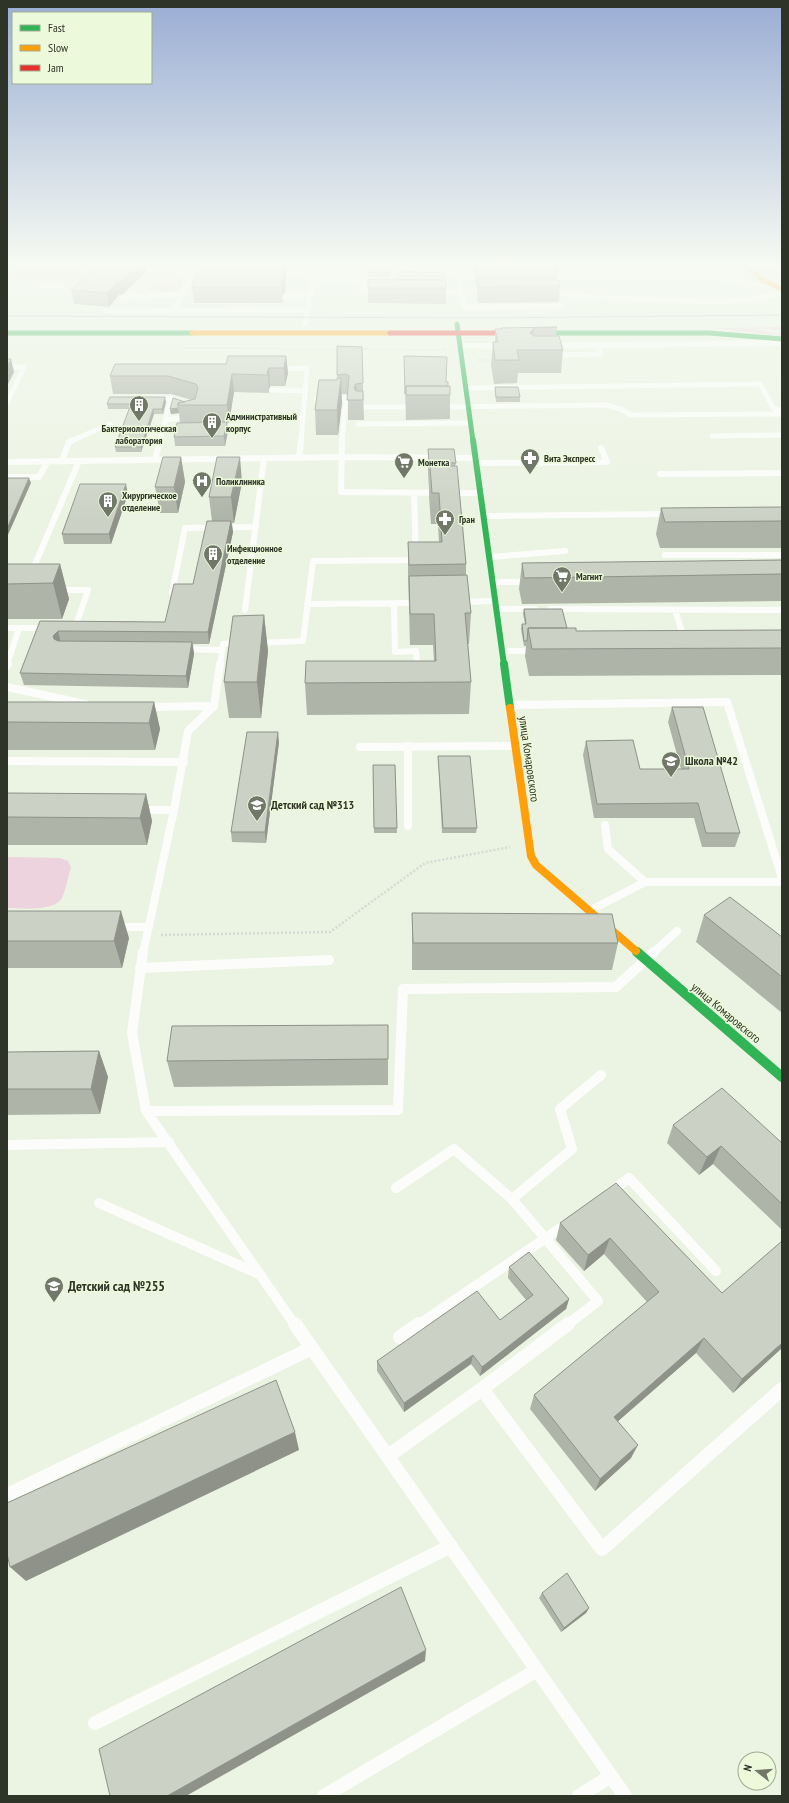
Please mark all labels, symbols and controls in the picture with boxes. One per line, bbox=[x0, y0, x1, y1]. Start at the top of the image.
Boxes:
legend bbox=[12, 12, 152, 84]
text: Fast bbox=[48, 20, 66, 35]
text: Slow bbox=[48, 40, 69, 55]
text: Jam bbox=[47, 60, 64, 75]
building icon: Бактериологическая лаборатория bbox=[128, 394, 150, 422]
place label: Административный корпус bbox=[225, 410, 298, 435]
building icon: Административный корпус bbox=[201, 411, 223, 439]
place label: Бактериологическая лаборатория bbox=[102, 422, 176, 447]
pharmacy icon: Вита Экспресс bbox=[519, 447, 541, 475]
supermarket icon: Монетка bbox=[393, 451, 415, 479]
place label: Вита Экспресс bbox=[544, 452, 596, 465]
place label: Монетка bbox=[418, 456, 449, 469]
hospital icon: Поликлиника bbox=[191, 470, 213, 498]
place label: Поликлиника bbox=[216, 475, 265, 488]
place label: Хирургическое отделение bbox=[122, 489, 177, 514]
building icon: Хирургическое отделение bbox=[97, 490, 119, 518]
pharmacy icon: Гран bbox=[434, 508, 456, 536]
place label: Гран bbox=[459, 513, 475, 526]
place label: Инфекционное отделение bbox=[227, 542, 282, 567]
building icon: Инфекционное отделение bbox=[202, 543, 224, 571]
supermarket icon: Магнит bbox=[551, 565, 573, 593]
place label: Магнит bbox=[576, 570, 603, 583]
street label: улица Комаровского bbox=[516, 715, 543, 803]
school or university icon: Школа №42 bbox=[660, 750, 682, 778]
place label: Школа №42 bbox=[685, 753, 738, 768]
school or university icon: Детский сад №313 bbox=[246, 794, 268, 822]
place label: Детский сад №313 bbox=[271, 797, 354, 812]
street label: улица Комаровского bbox=[688, 979, 764, 1046]
school or university icon: Детский сад №255 bbox=[43, 1275, 65, 1303]
place label: Детский сад №255 bbox=[68, 1277, 165, 1295]
north arrow bbox=[737, 1751, 777, 1791]
text: N bbox=[740, 1763, 755, 1773]

